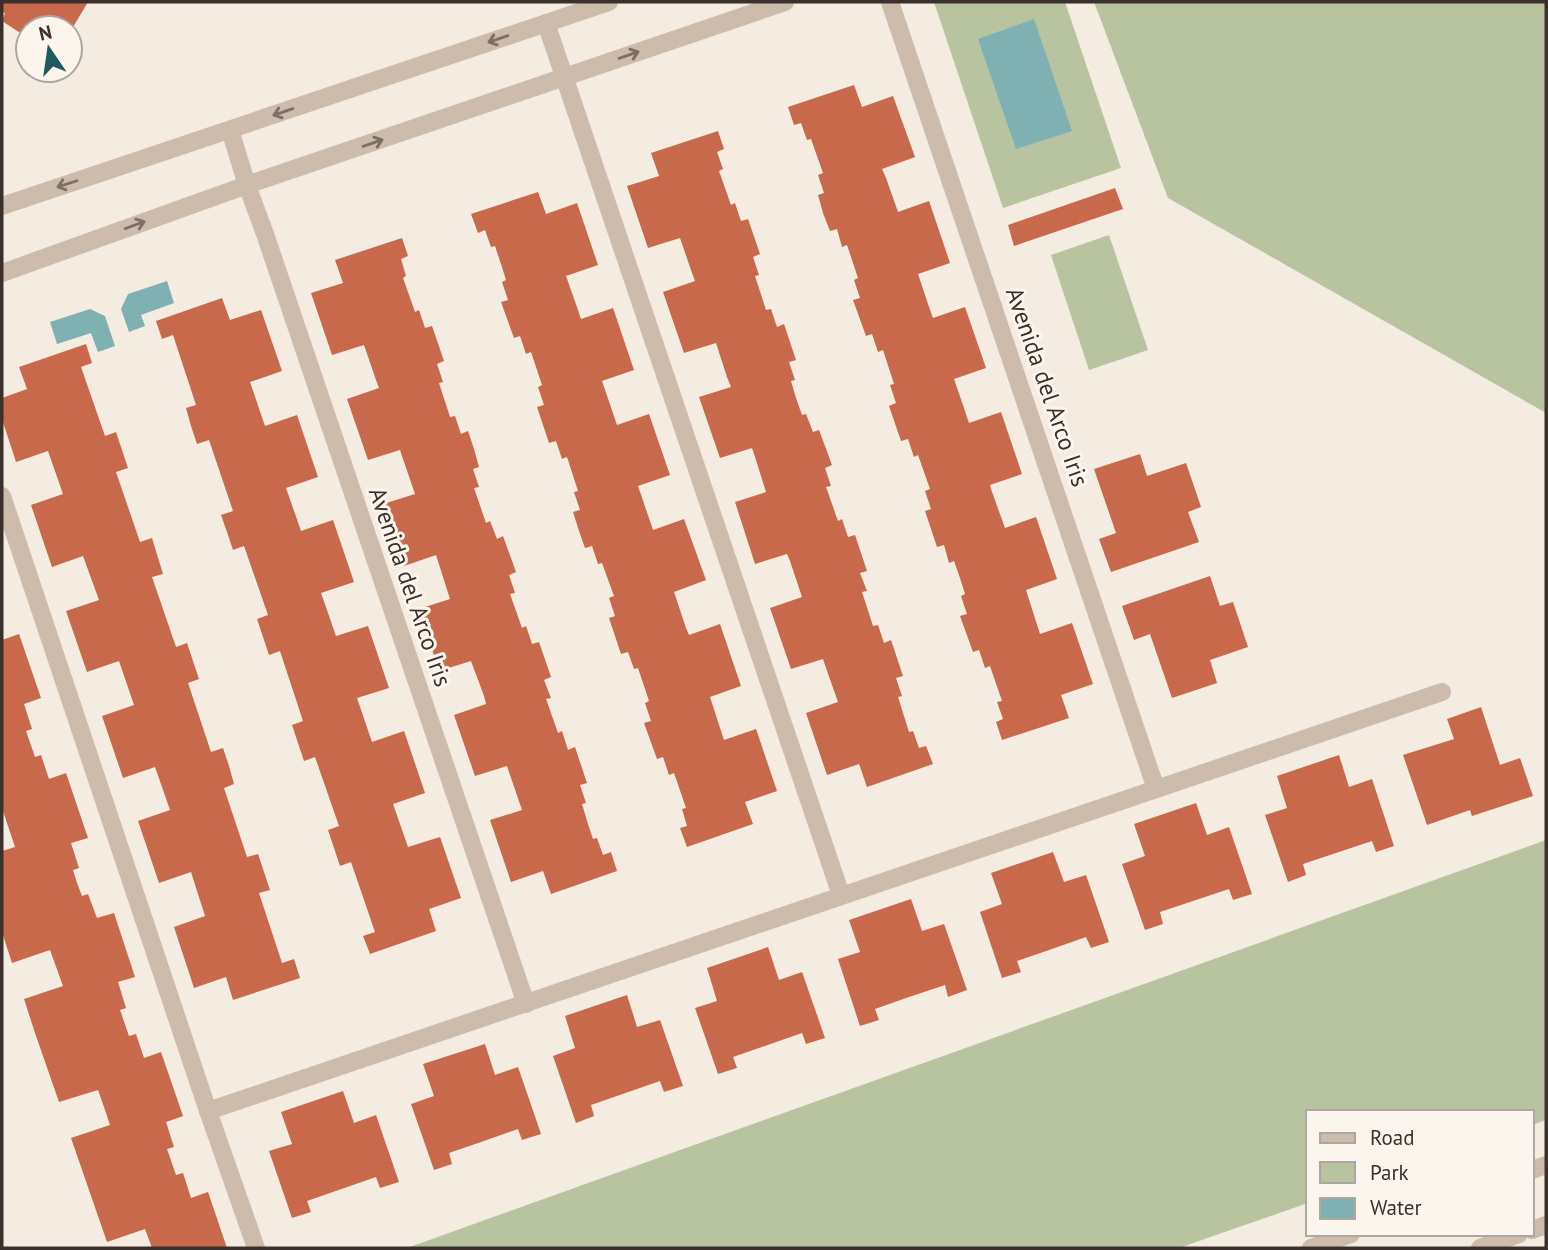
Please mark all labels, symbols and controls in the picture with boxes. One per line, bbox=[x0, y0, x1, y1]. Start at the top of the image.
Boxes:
north arrow bbox=[14, 14, 84, 84]
text: N bbox=[36, 19, 54, 46]
one-way arrow bbox=[488, 34, 510, 46]
one-way arrow bbox=[618, 48, 640, 60]
one-way arrow bbox=[272, 107, 294, 119]
one-way arrow bbox=[362, 136, 384, 148]
one-way arrow bbox=[56, 178, 78, 191]
one-way arrow bbox=[124, 218, 146, 231]
street label: Avenida del Arco Iris bbox=[999, 283, 1096, 491]
street label: Avenida del Arco Iris bbox=[362, 483, 459, 691]
legend bbox=[1306, 1110, 1534, 1236]
text: Road bbox=[1370, 1124, 1414, 1151]
text: Park bbox=[1370, 1159, 1409, 1186]
text: Water bbox=[1370, 1194, 1422, 1221]

